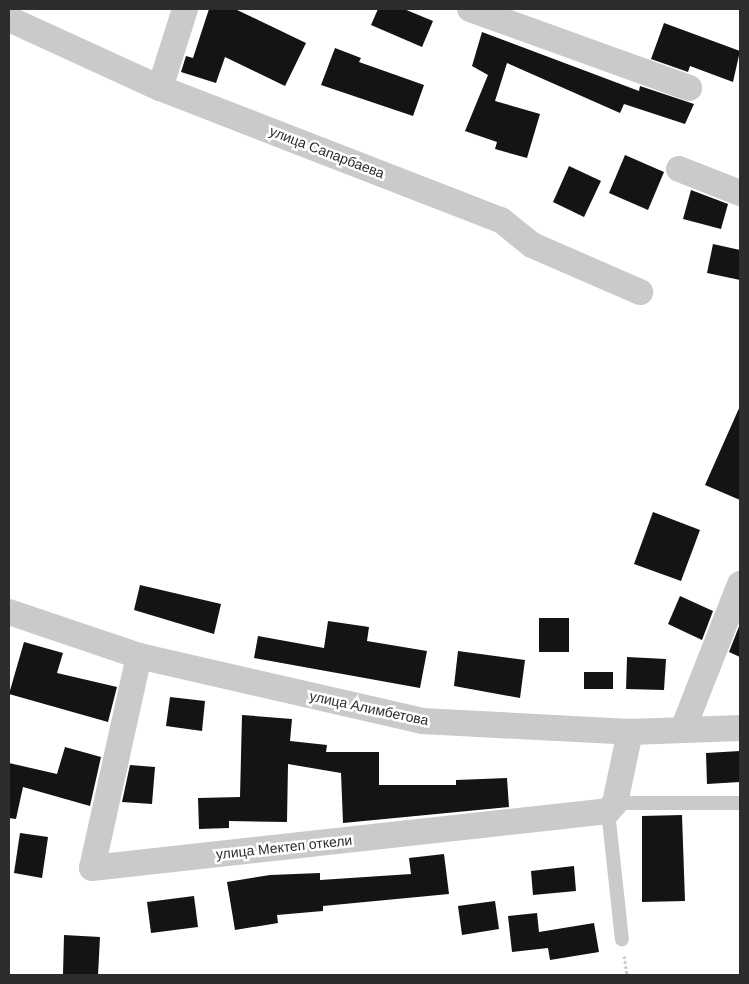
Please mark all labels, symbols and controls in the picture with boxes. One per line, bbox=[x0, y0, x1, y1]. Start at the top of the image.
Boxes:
street label: улица Сапарбаева bbox=[267, 122, 387, 182]
street label: улица Алимбетова bbox=[308, 687, 430, 729]
street label: улица Мектеп откели bbox=[215, 831, 353, 863]

